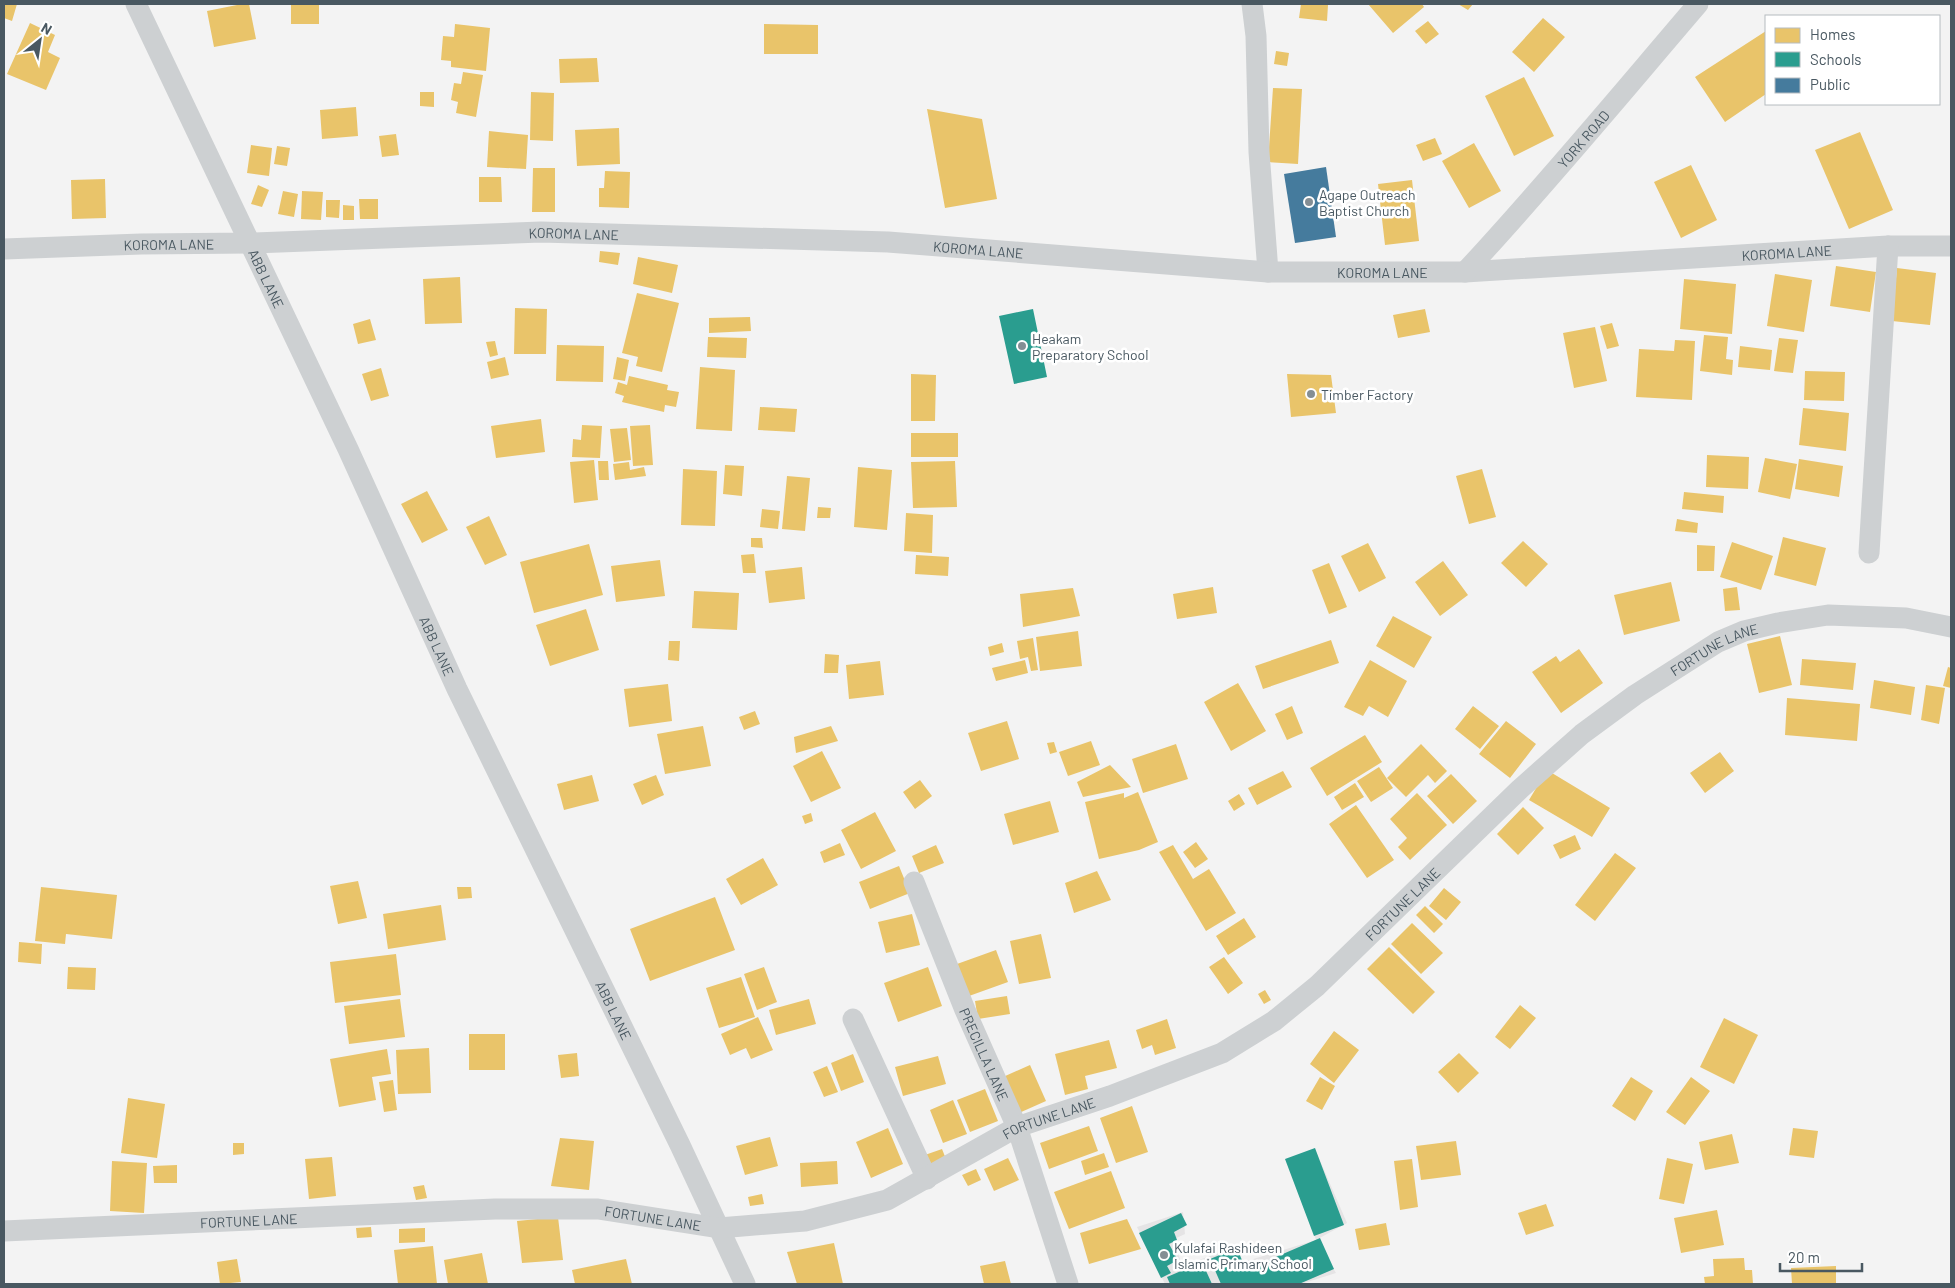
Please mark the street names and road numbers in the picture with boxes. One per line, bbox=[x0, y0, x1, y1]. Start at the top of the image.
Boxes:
street label: YORK ROAD bbox=[1554, 107, 1613, 171]
street label: KOROMA LANE bbox=[528, 223, 619, 243]
street label: KOROMA LANE bbox=[123, 235, 214, 253]
street label: KOROMA LANE bbox=[932, 237, 1024, 261]
street label: KOROMA LANE bbox=[1741, 241, 1832, 263]
street label: ABB LANE bbox=[245, 246, 288, 311]
street label: KOROMA LANE bbox=[1337, 264, 1428, 281]
street label: ABB LANE bbox=[416, 613, 458, 678]
street label: FORTUNE LANE bbox=[1667, 620, 1760, 679]
street label: FORTUNE LANE bbox=[1361, 863, 1443, 944]
street label: ABB LANE bbox=[592, 978, 636, 1042]
street label: PRECILLA LANE bbox=[956, 1005, 1013, 1103]
street label: FORTUNE LANE bbox=[999, 1093, 1097, 1142]
street label: FORTUNE LANE bbox=[603, 1202, 702, 1234]
street label: FORTUNE LANE bbox=[200, 1209, 298, 1231]

